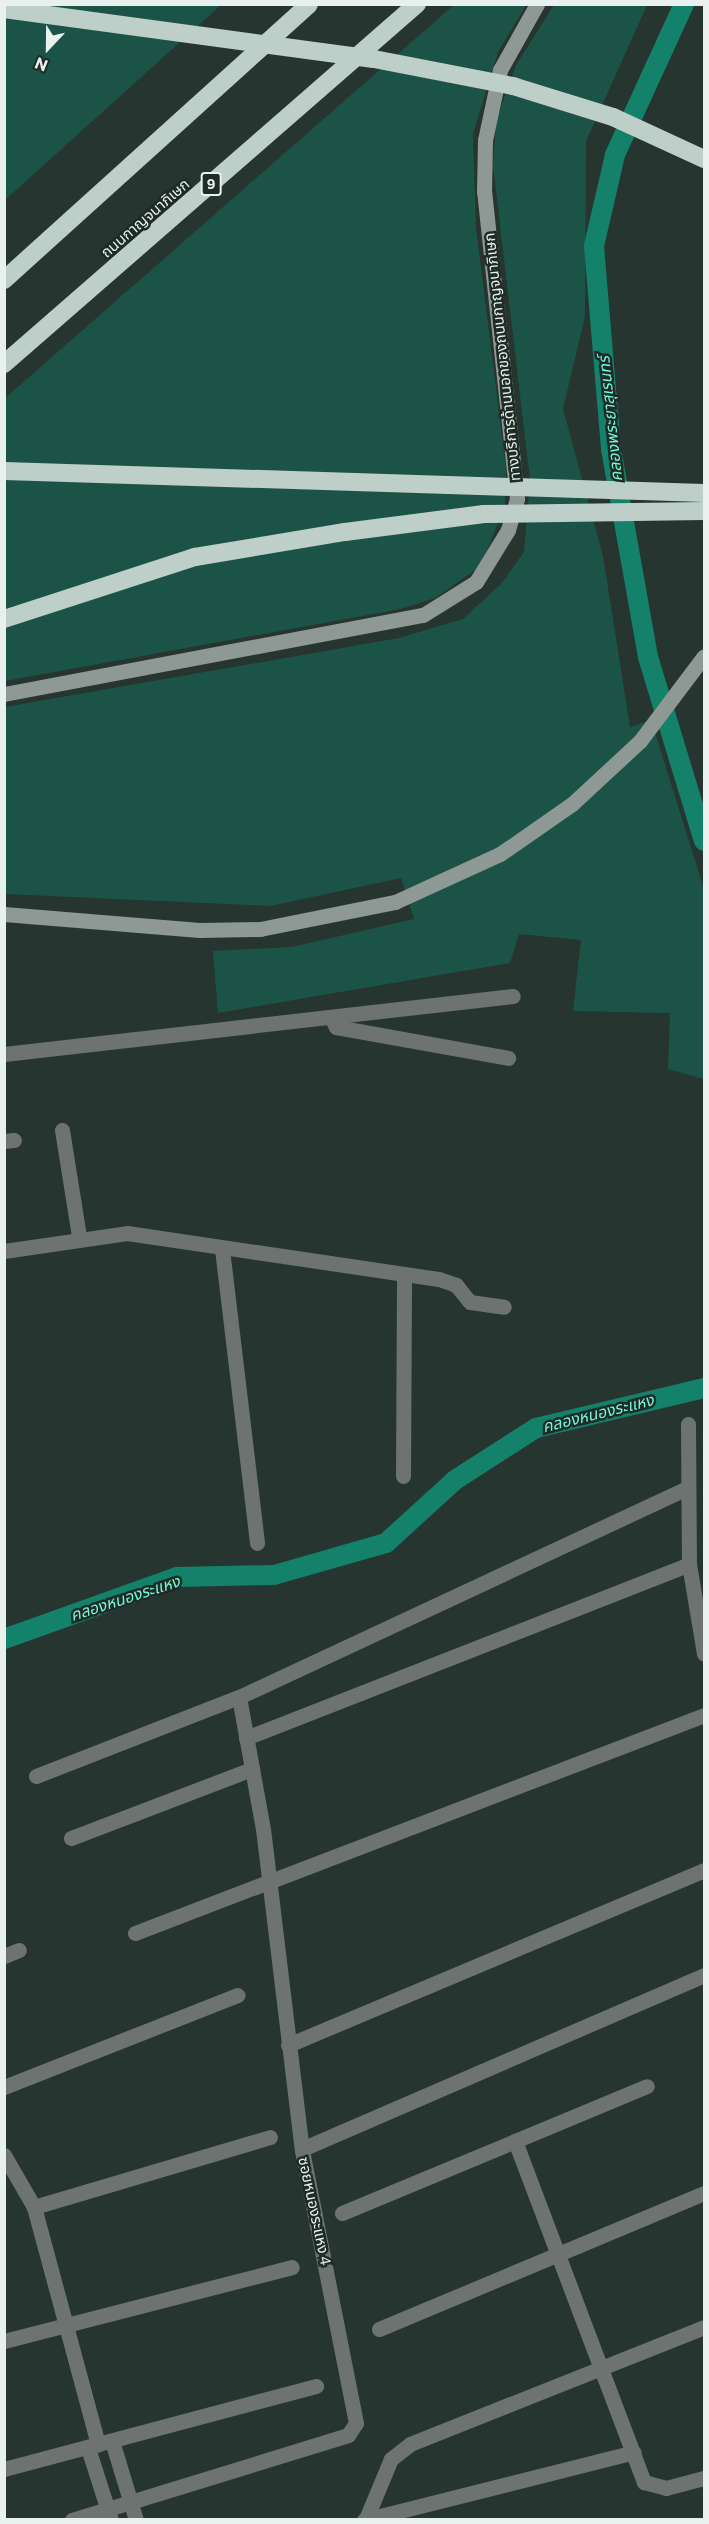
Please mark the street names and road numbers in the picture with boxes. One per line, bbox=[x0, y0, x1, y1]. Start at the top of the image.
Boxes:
road number: 9 bbox=[200, 173, 222, 195]
street label: ถนนกาญจนาภิเษก bbox=[97, 175, 193, 261]
street label: ทางบริการด้านนอกของถนนกาญจนาภิเษก bbox=[480, 232, 524, 482]
street label: ซอยหนองระแหง 4 bbox=[295, 2155, 335, 2267]

